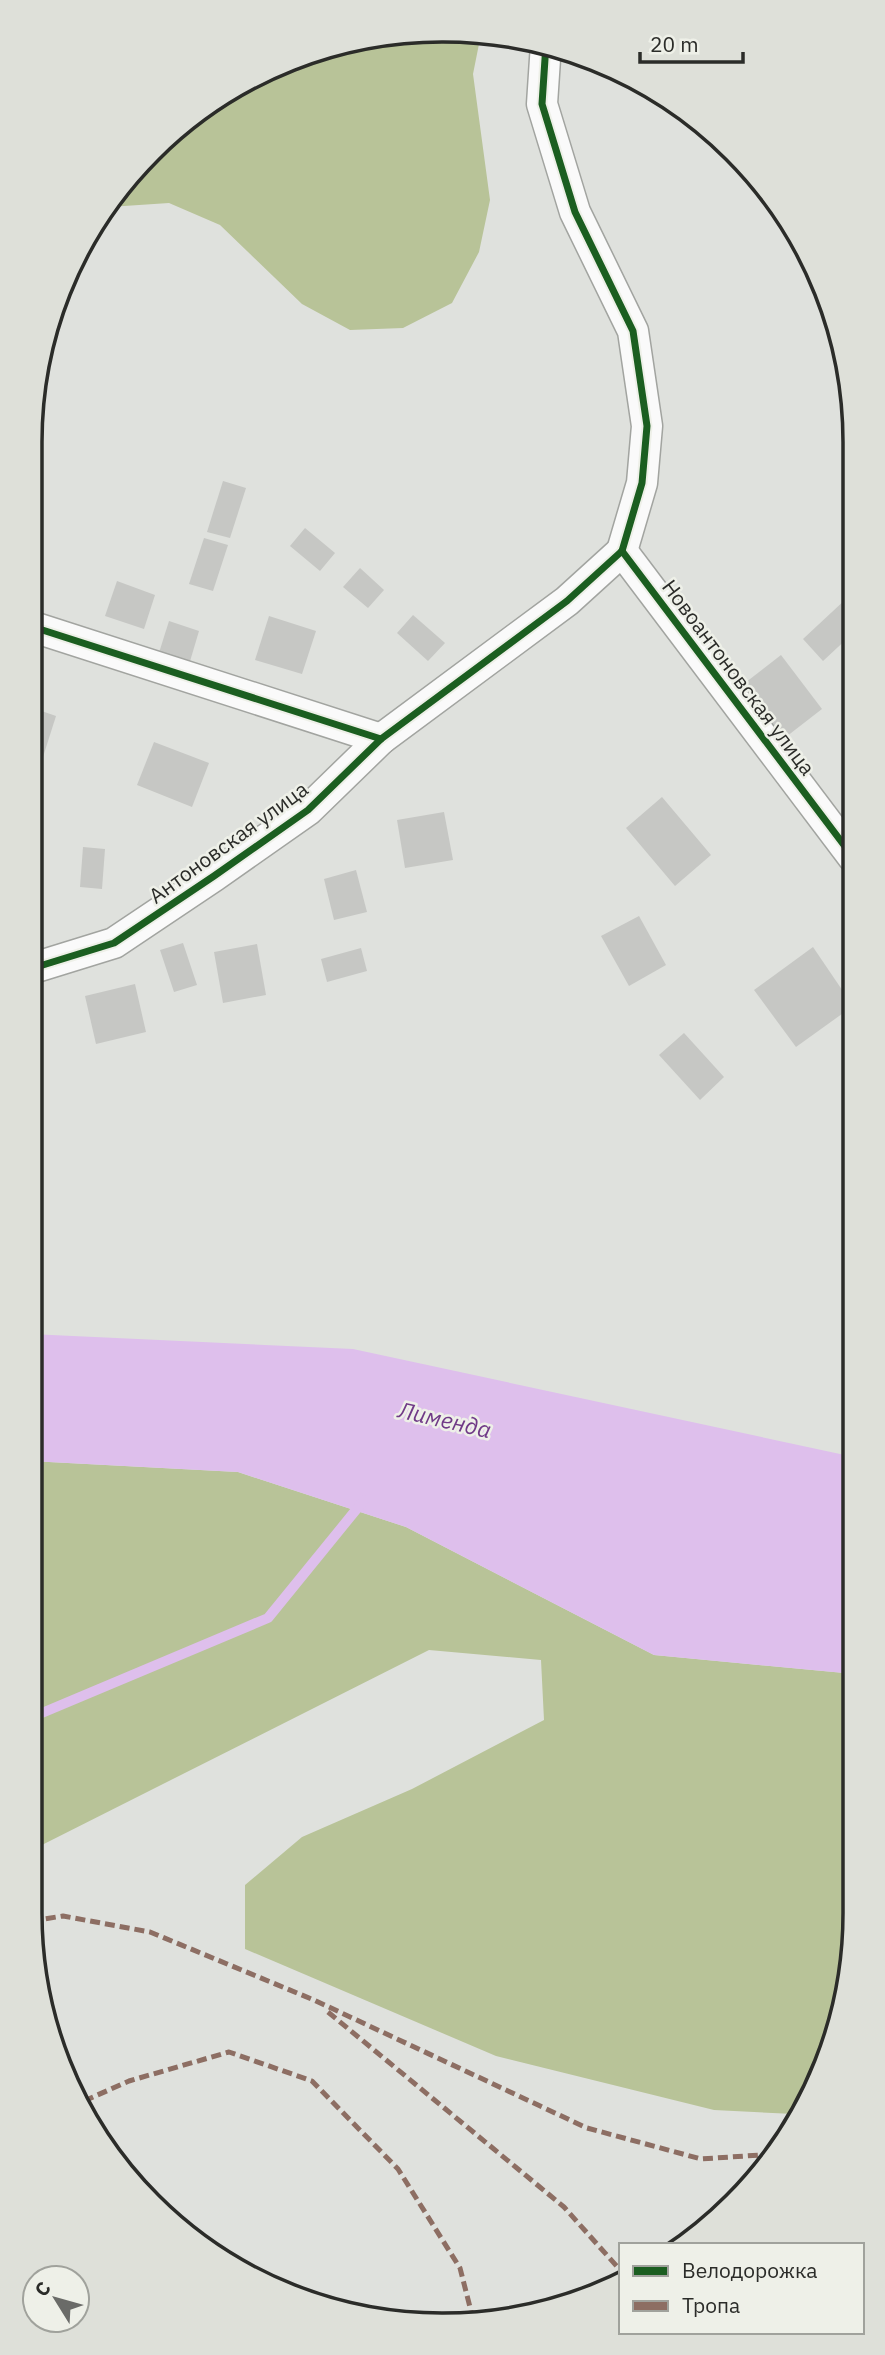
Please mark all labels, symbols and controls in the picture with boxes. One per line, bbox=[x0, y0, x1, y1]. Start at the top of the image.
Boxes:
scale bar bbox=[640, 21, 743, 65]
text: 20 m bbox=[650, 30, 699, 58]
street label: Новоантоновская улица bbox=[656, 573, 822, 781]
street label: Антоновская улица bbox=[143, 775, 313, 909]
water label: Лименда bbox=[395, 1394, 494, 1444]
legend bbox=[619, 2243, 864, 2334]
text: Велодорожка bbox=[682, 2256, 817, 2284]
north arrow bbox=[21, 2264, 91, 2334]
text: С bbox=[29, 2277, 56, 2301]
text: Тропа bbox=[682, 2291, 740, 2319]

